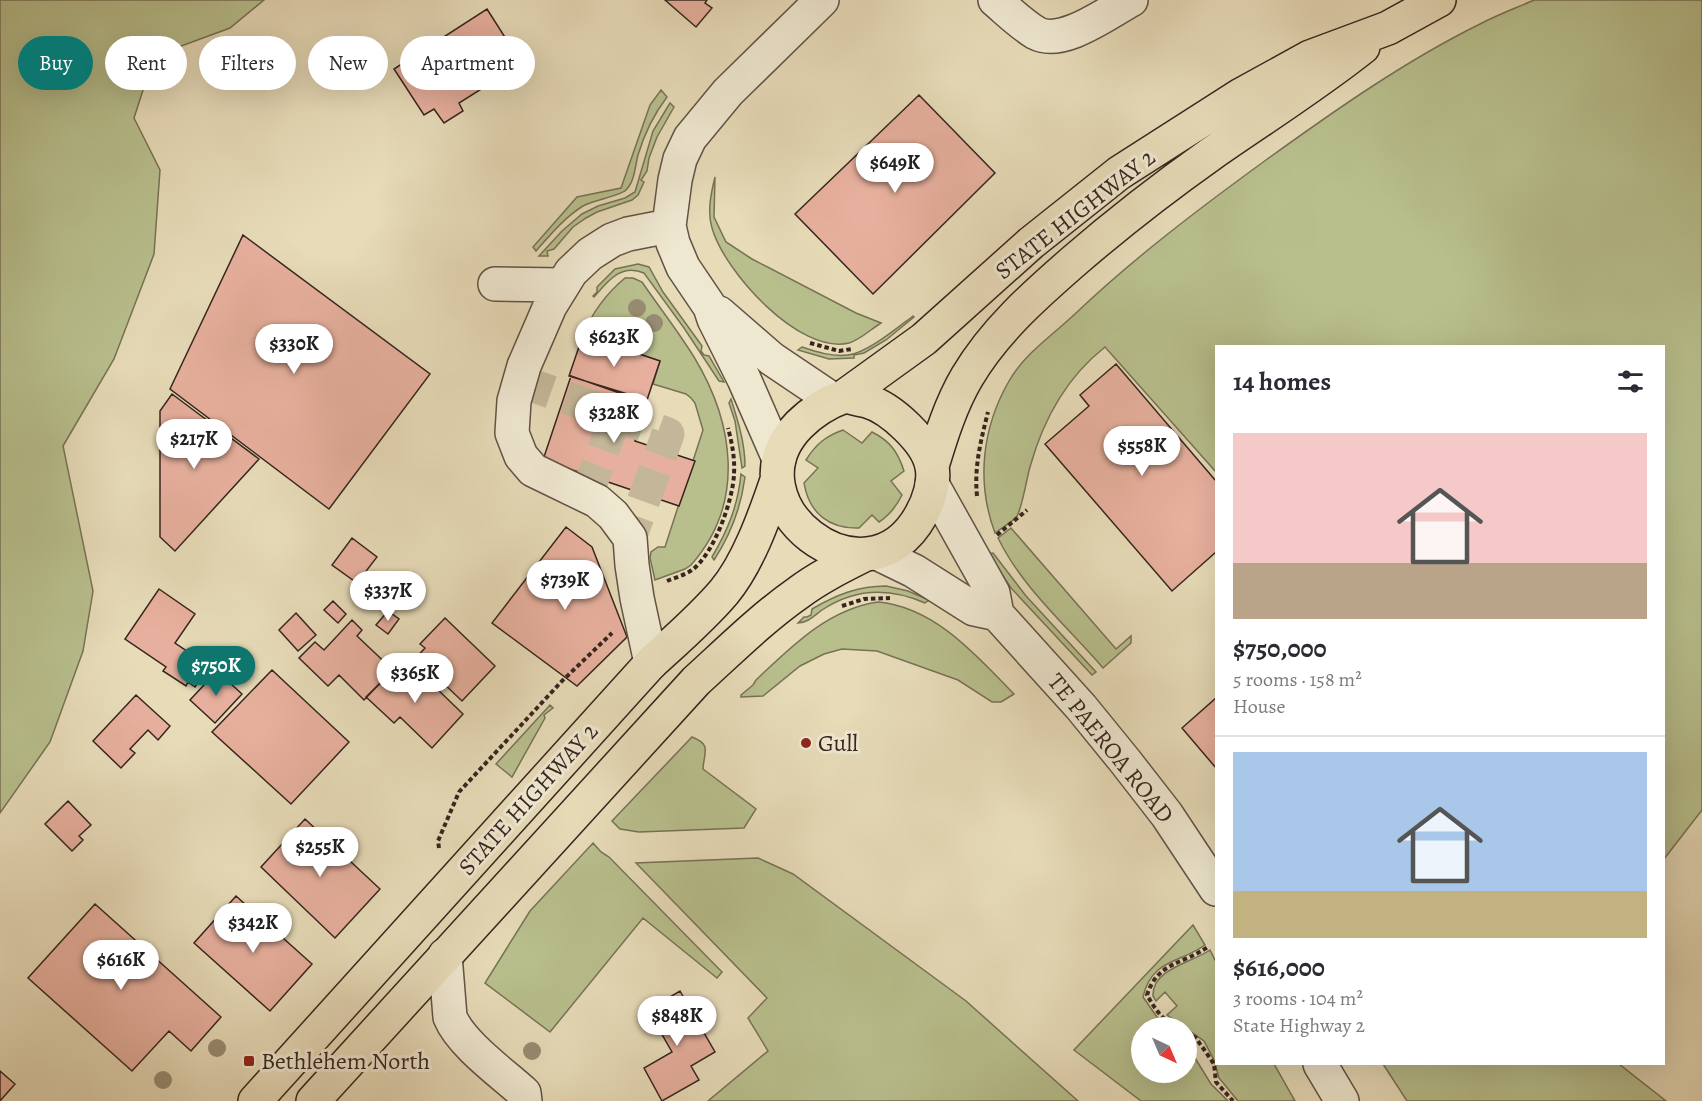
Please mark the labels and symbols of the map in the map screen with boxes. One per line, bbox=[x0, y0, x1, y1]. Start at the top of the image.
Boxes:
street label: STATE HIGHWAY 2 bbox=[988, 141, 1162, 287]
pin: $649K bbox=[853, 143, 937, 194]
pin: $623K bbox=[572, 317, 656, 368]
pin: $330K bbox=[252, 324, 336, 375]
pin: $328K bbox=[572, 393, 656, 444]
pin: $217K bbox=[152, 419, 236, 470]
pin: $558K bbox=[1100, 426, 1184, 477]
pin: $739K bbox=[523, 560, 607, 611]
pin: $337K bbox=[346, 571, 430, 622]
pin: $750K bbox=[174, 646, 258, 697]
pin: $365K bbox=[373, 653, 457, 704]
street label: TE PAEROA ROAD bbox=[1041, 666, 1181, 830]
street label: STATE HIGHWAY 2 bbox=[451, 716, 605, 882]
place label: Gull bbox=[818, 727, 858, 759]
marker: Gull bbox=[799, 736, 813, 750]
pin: $255K bbox=[278, 827, 362, 878]
pin: $342K bbox=[211, 903, 295, 954]
pin: $616K bbox=[79, 940, 163, 991]
pin: $848K bbox=[635, 996, 719, 1047]
north arrow bbox=[1131, 1017, 1197, 1083]
place label: Bethlehem North bbox=[261, 1045, 430, 1077]
marker: Bethlehem North bbox=[242, 1054, 256, 1068]

